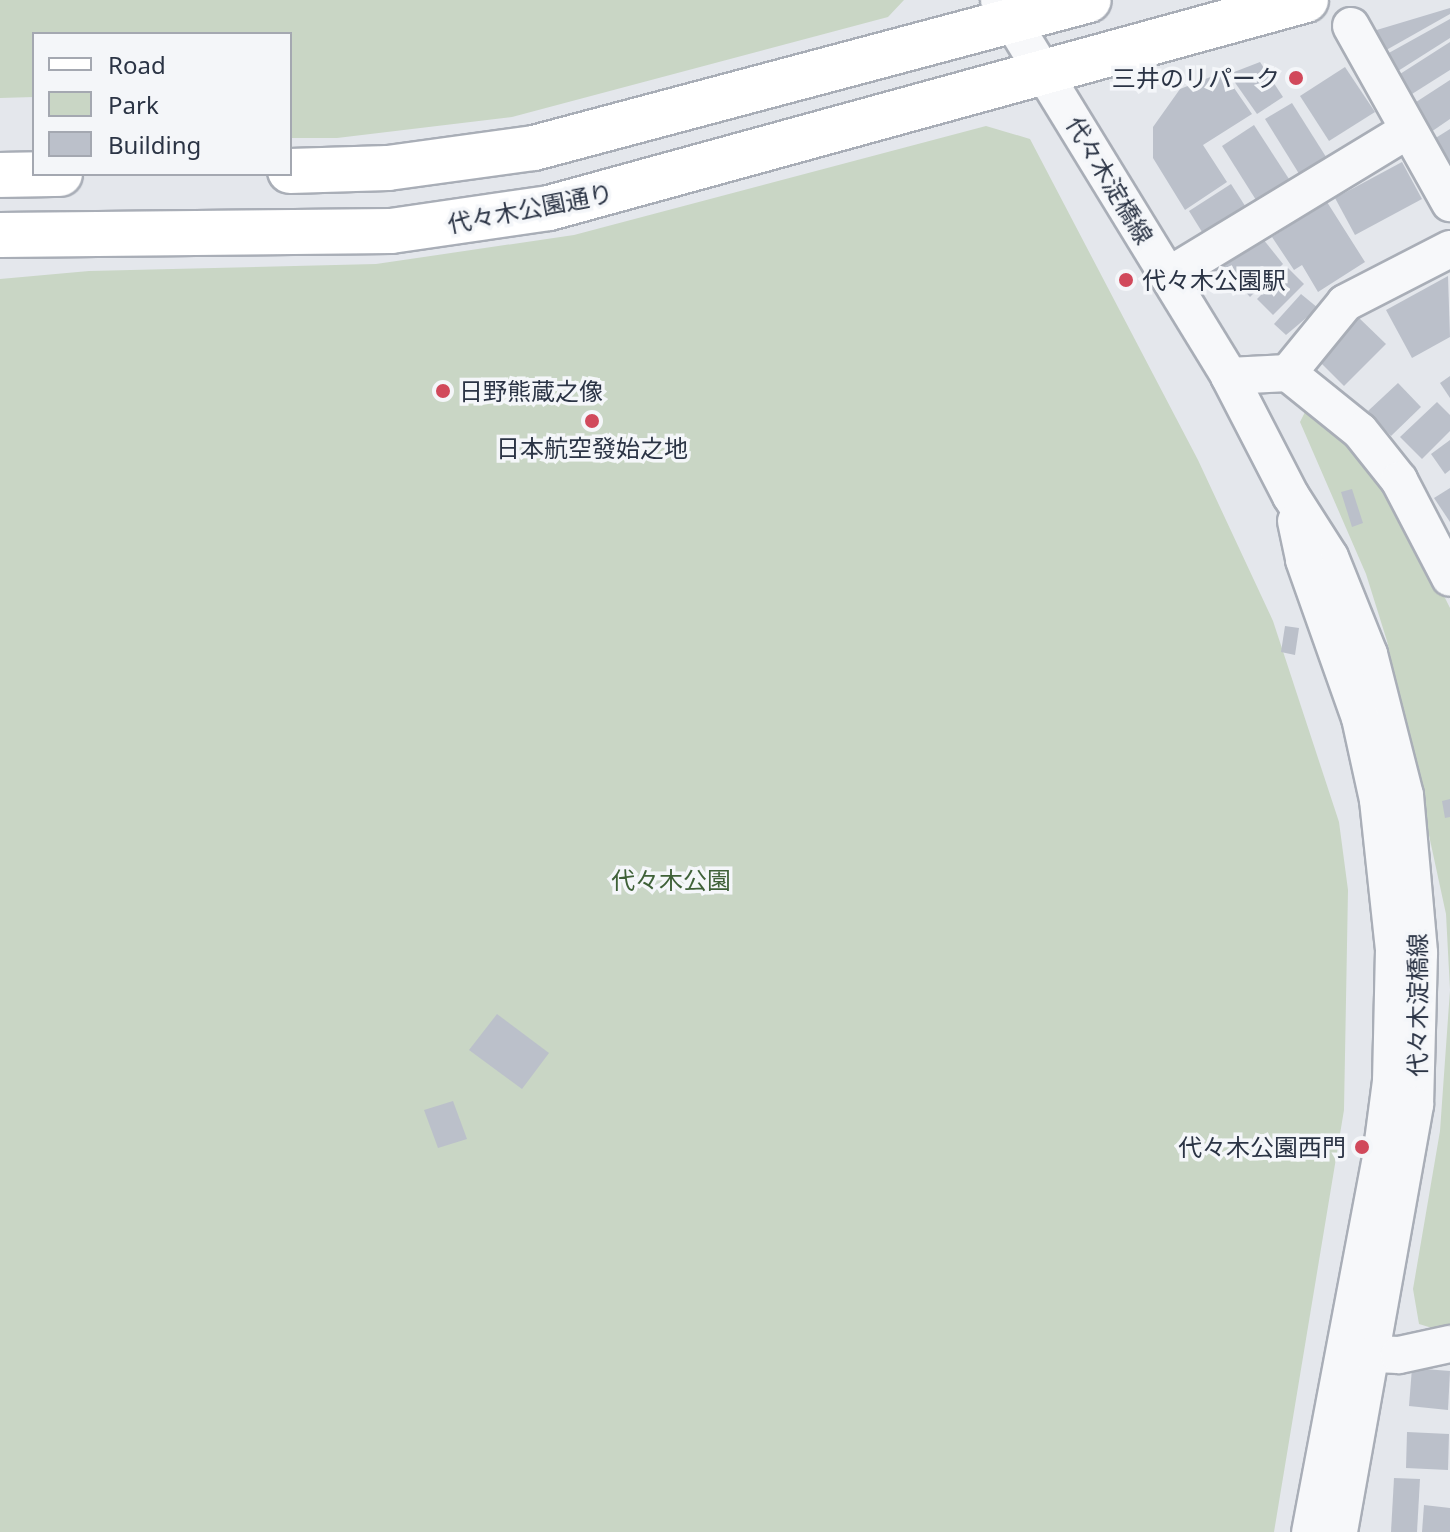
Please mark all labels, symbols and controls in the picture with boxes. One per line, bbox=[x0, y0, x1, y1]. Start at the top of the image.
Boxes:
legend bbox=[32, 32, 292, 176]
text: Road bbox=[108, 48, 166, 81]
place label: 三井のリパーク bbox=[1112, 64, 1280, 92]
marker: 三井のリパーク bbox=[1287, 69, 1305, 87]
text: Park bbox=[108, 88, 159, 121]
street label: 代々木淀橋線 bbox=[1061, 111, 1159, 249]
text: Building bbox=[108, 128, 201, 161]
street label: 代々木公園通り bbox=[445, 178, 615, 238]
place label: 代々木公園駅 bbox=[1142, 266, 1286, 294]
marker: 代々木公園駅 bbox=[1117, 271, 1135, 289]
place label: 日野熊蔵之像 bbox=[459, 377, 603, 405]
marker: 日野熊蔵之像 bbox=[434, 382, 452, 400]
marker: 日本航空發始之地 bbox=[583, 412, 601, 430]
place label: 日本航空發始之地 bbox=[496, 434, 688, 462]
park label: 代々木公園 bbox=[611, 866, 731, 894]
street label: 代々木淀橋線 bbox=[1403, 933, 1431, 1077]
place label: 代々木公園西門 bbox=[1178, 1133, 1346, 1161]
marker: 代々木公園西門 bbox=[1353, 1138, 1371, 1156]

